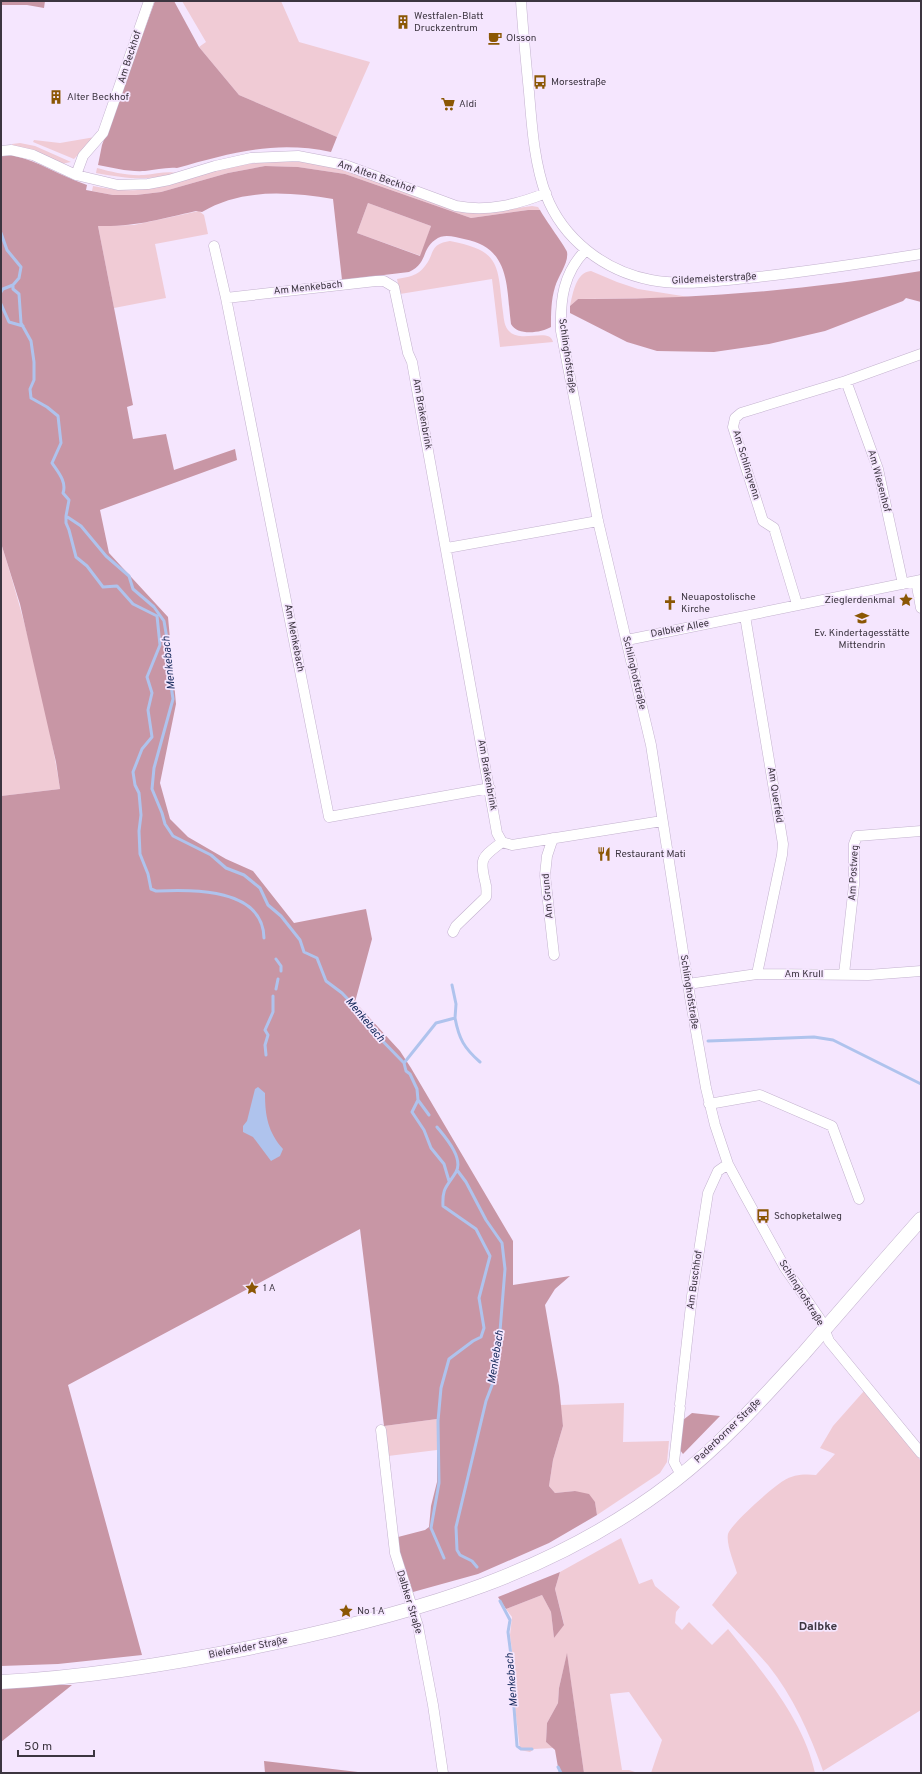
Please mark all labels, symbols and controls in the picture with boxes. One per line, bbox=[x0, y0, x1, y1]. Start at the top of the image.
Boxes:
place label: Westfalen-Blatt Druckzentrum bbox=[414, 10, 484, 35]
building icon: Westfalen-Blatt Druckzentrum bbox=[395, 14, 411, 30]
street label: Am Beckhof bbox=[115, 28, 145, 85]
cafe icon: Olsson bbox=[487, 30, 503, 46]
place label: Olsson bbox=[506, 32, 536, 45]
bus stop icon: Morsestraße bbox=[532, 74, 548, 90]
place label: Morsestraße bbox=[551, 76, 606, 89]
building icon: Alter Beckhof bbox=[48, 89, 64, 105]
place label: Alter Beckhof bbox=[67, 91, 130, 104]
supermarket icon: Aldi bbox=[440, 96, 456, 112]
place label: Aldi bbox=[459, 98, 477, 111]
street label: Am Alten Beckhof bbox=[336, 158, 417, 197]
street label: Gildemeisterstraße bbox=[671, 270, 757, 288]
street label: Am Menkebach bbox=[273, 278, 343, 298]
street label: Schlinghofstraße bbox=[555, 318, 579, 394]
street label: Am Brakenbrink bbox=[409, 377, 435, 451]
street label: Am Schlingvenn bbox=[729, 428, 763, 502]
street label: Am Wiesenhof bbox=[864, 448, 894, 514]
place label: Neuapostolische Kirche bbox=[681, 591, 756, 616]
place icon: Zieglerdenkmal bbox=[898, 592, 914, 608]
place label: Zieglerdenkmal bbox=[825, 594, 895, 607]
church icon: Neuapostolische Kirche bbox=[662, 595, 678, 611]
street label: Am Menkebach bbox=[281, 603, 307, 673]
school or university icon: Ev. Kindertagesstätte Mittendrin bbox=[854, 610, 870, 626]
street label: Dalbker Allee bbox=[650, 617, 710, 641]
place label: Ev. Kindertagesstätte Mittendrin bbox=[814, 627, 910, 652]
water label: Menkebach bbox=[159, 635, 179, 691]
street label: Schlinghofstraße bbox=[619, 635, 649, 711]
street label: Am Brakenbrink bbox=[474, 738, 500, 812]
street label: Am Querfeld bbox=[764, 766, 786, 824]
street label: Am Postweg bbox=[846, 845, 862, 901]
restaurant icon: Restaurant Mati bbox=[596, 846, 612, 862]
place label: Restaurant Mati bbox=[615, 848, 686, 861]
street label: Am Grund bbox=[540, 873, 556, 919]
street label: Schlinghofstraße bbox=[677, 954, 701, 1030]
street label: Am Krull bbox=[785, 968, 823, 981]
water label: Menkebach bbox=[342, 995, 388, 1045]
bus stop icon: Schopketalweg bbox=[755, 1208, 771, 1224]
place label: Schopketalweg bbox=[774, 1210, 842, 1223]
street label: Am Buschhof bbox=[684, 1249, 706, 1310]
street label: Schlinghofstraße bbox=[776, 1258, 826, 1328]
place icon: 1 A bbox=[244, 1280, 260, 1296]
place label: 1 A bbox=[263, 1282, 276, 1295]
water label: Menkebach bbox=[485, 1329, 507, 1385]
street label: Paderborner Straße bbox=[692, 1396, 764, 1466]
street label: Dalbker Straße bbox=[393, 1569, 425, 1635]
place icon: No 1 A bbox=[338, 1603, 354, 1619]
place label: No 1 A bbox=[357, 1605, 385, 1618]
district label: Dalbke bbox=[799, 1619, 838, 1635]
street label: Bielefelder Straße bbox=[208, 1634, 288, 1662]
water label: Menkebach bbox=[503, 1652, 521, 1708]
scale bar bbox=[18, 1732, 94, 1758]
text: 50 m bbox=[24, 1739, 52, 1755]

